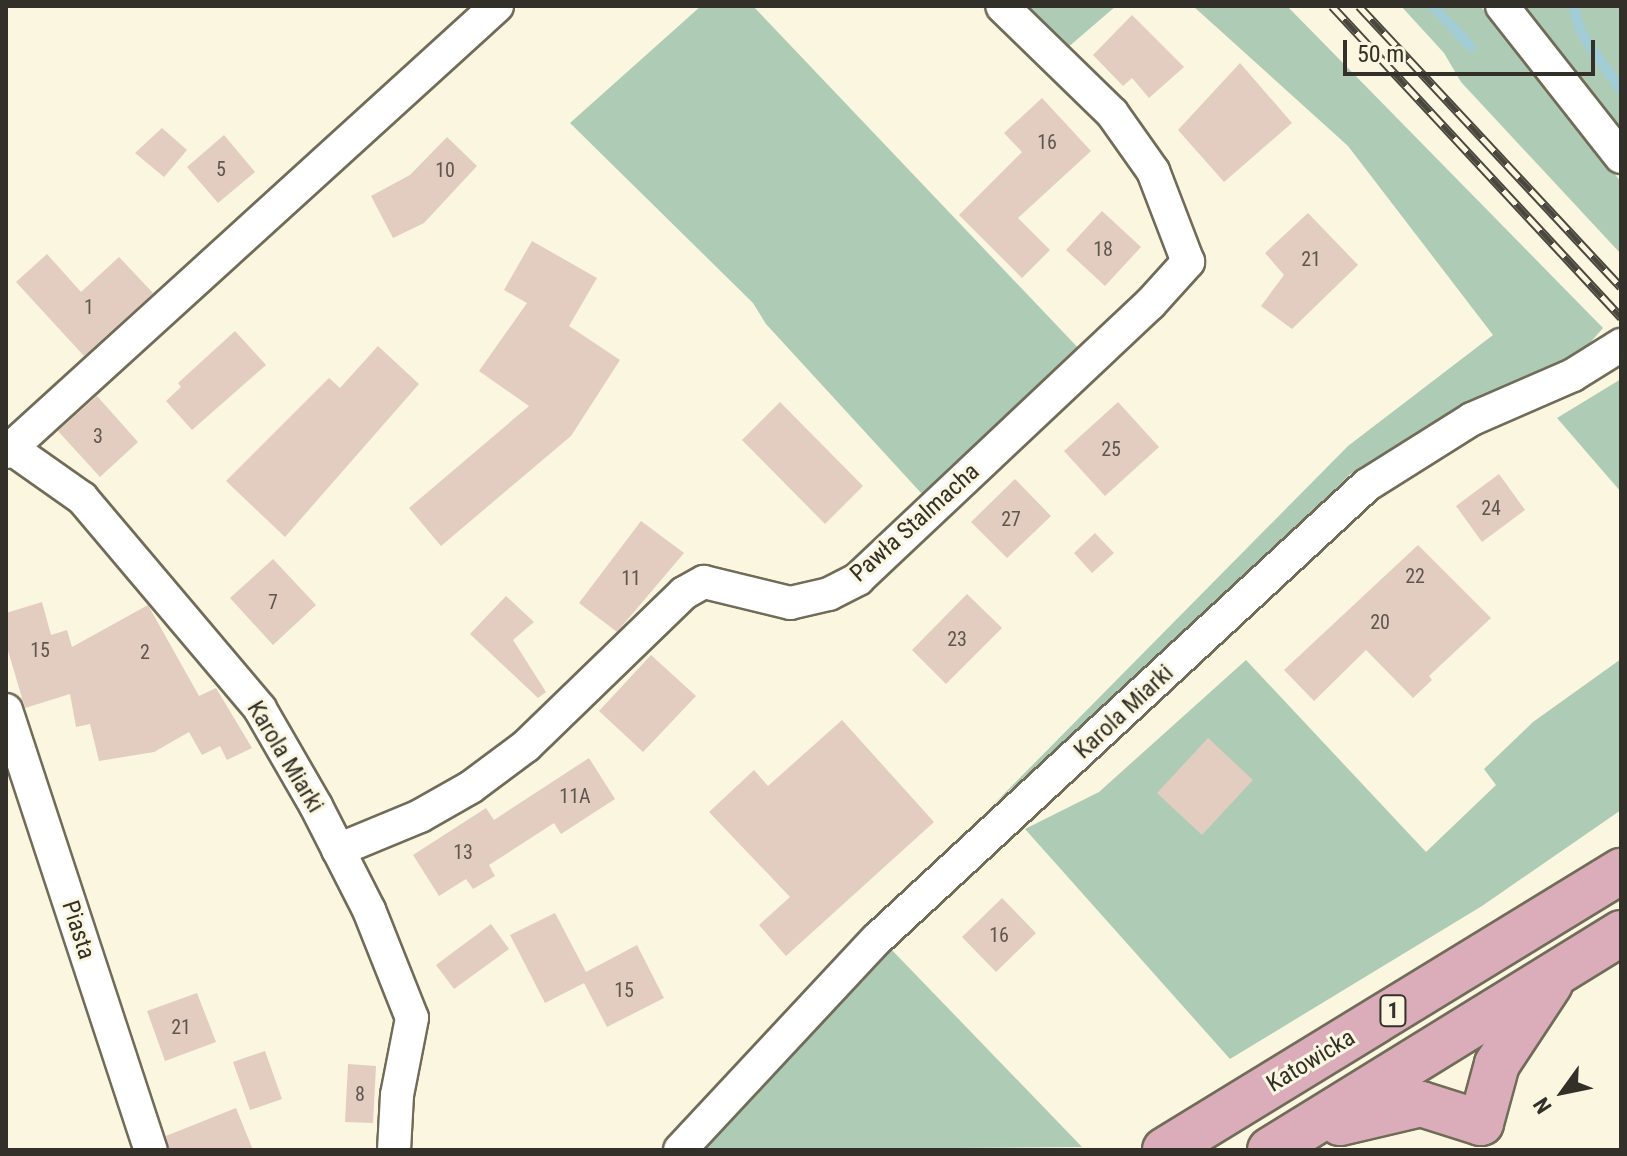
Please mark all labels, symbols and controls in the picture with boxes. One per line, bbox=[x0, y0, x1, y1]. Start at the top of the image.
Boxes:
scale bar bbox=[1347, 24, 1599, 74]
text: 50 m bbox=[1357, 40, 1404, 68]
house number: 16 bbox=[1037, 130, 1057, 154]
house number: 5 bbox=[216, 157, 226, 181]
house number: 10 bbox=[435, 158, 455, 182]
house number: 18 bbox=[1093, 237, 1113, 261]
house number: 21 bbox=[1301, 247, 1321, 271]
house number: 1 bbox=[84, 295, 94, 319]
house number: 3 bbox=[93, 424, 103, 448]
house number: 25 bbox=[1101, 437, 1121, 461]
street label: Pawła Stalmacha bbox=[845, 458, 985, 588]
house number: 24 bbox=[1481, 496, 1501, 520]
house number: 27 bbox=[1001, 507, 1021, 531]
house number: 22 bbox=[1405, 564, 1425, 588]
house number: 11 bbox=[621, 566, 641, 590]
house number: 7 bbox=[268, 590, 278, 614]
house number: 20 bbox=[1370, 610, 1390, 634]
house number: 23 bbox=[947, 627, 967, 651]
house number: 15 bbox=[30, 638, 50, 662]
house number: 2 bbox=[140, 640, 150, 664]
street label: Karola Miarki bbox=[1068, 659, 1180, 765]
street label: Karola Miarki bbox=[240, 696, 330, 818]
house number: 11A bbox=[559, 784, 591, 808]
house number: 13 bbox=[453, 840, 473, 864]
street label: Piasta bbox=[55, 897, 101, 963]
house number: 16 bbox=[989, 923, 1009, 947]
house number: 15 bbox=[614, 978, 634, 1002]
road number: 1 bbox=[1379, 993, 1407, 1029]
house number: 21 bbox=[171, 1015, 191, 1039]
street label: Katowicka bbox=[1262, 1023, 1360, 1099]
north arrow bbox=[1523, 1052, 1603, 1132]
house number: 8 bbox=[355, 1082, 365, 1106]
text: N bbox=[1528, 1093, 1557, 1118]

